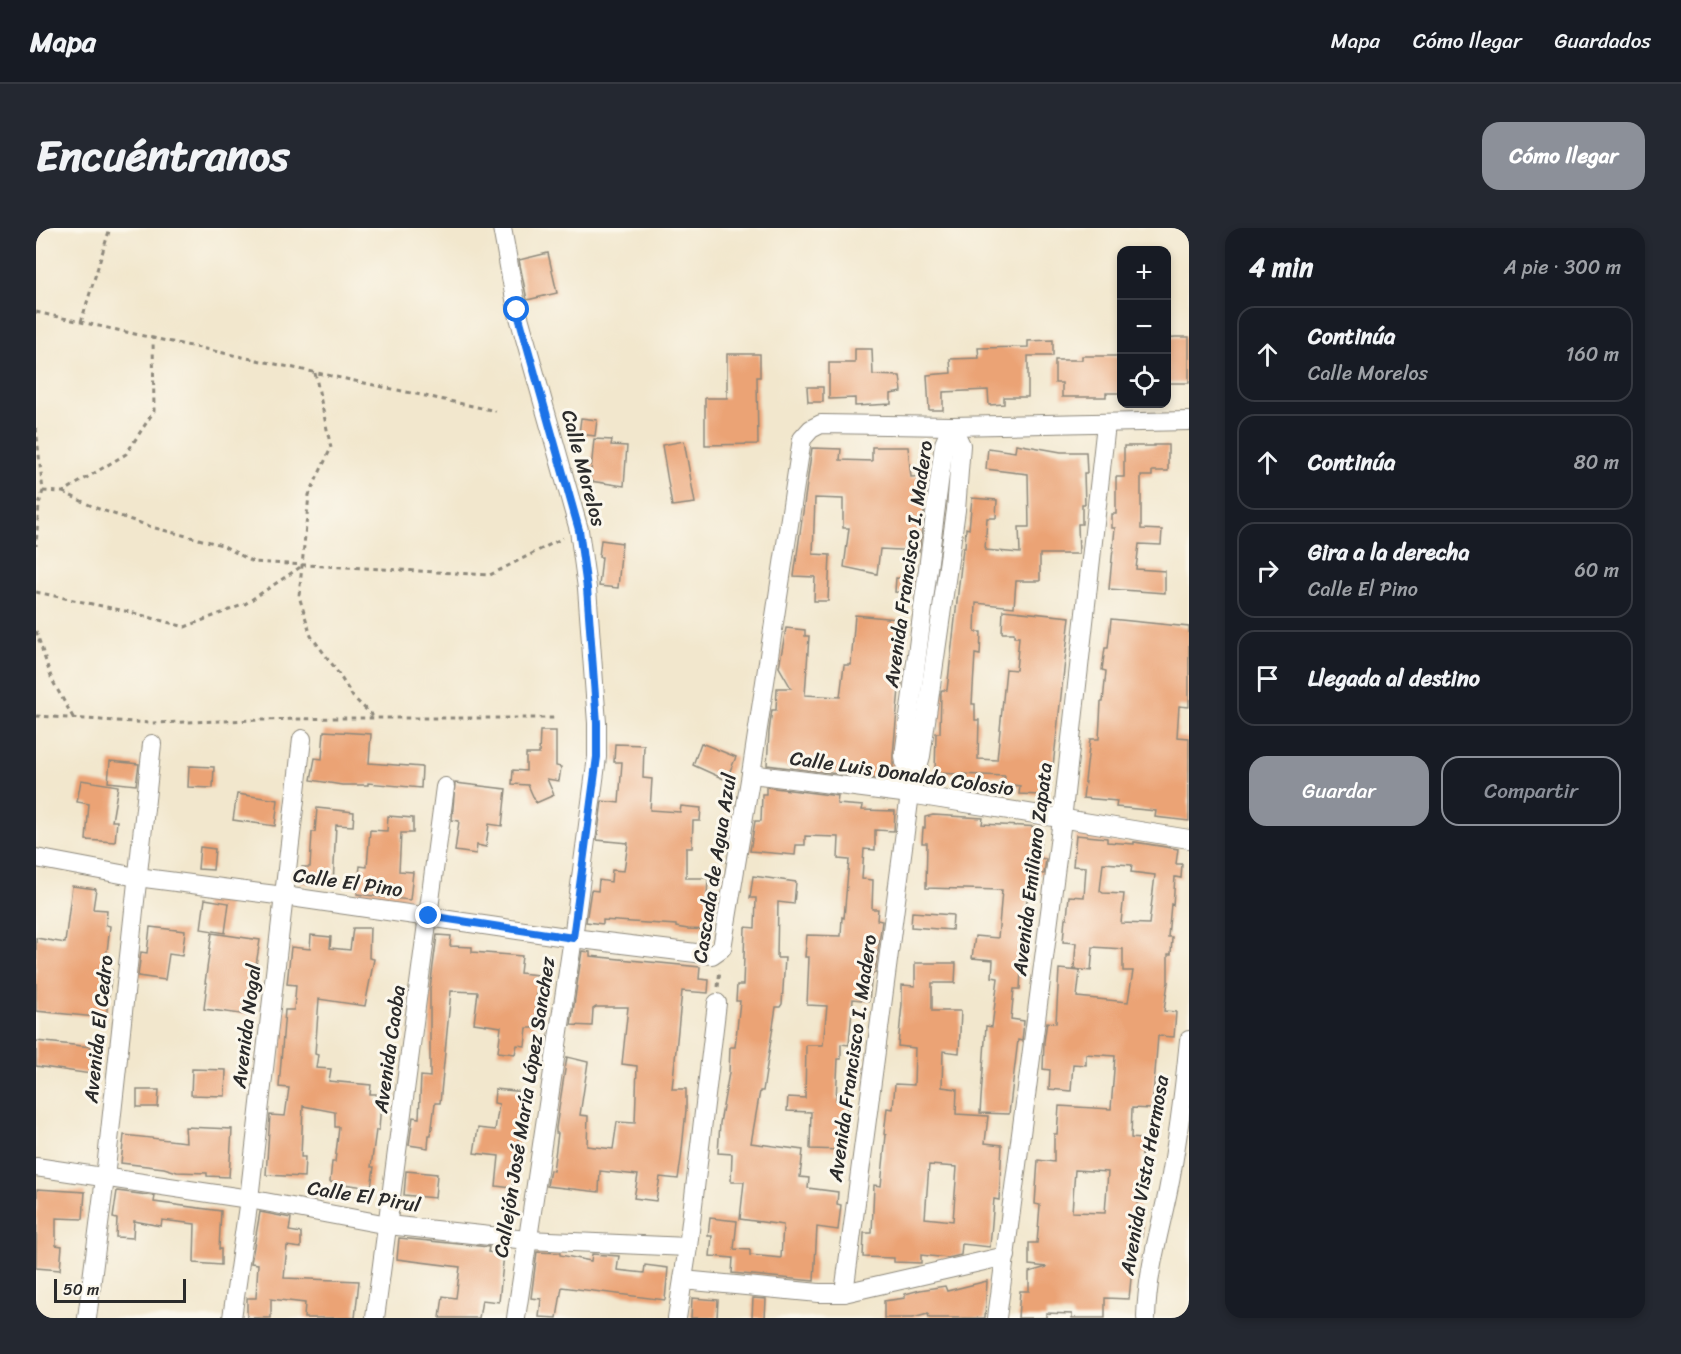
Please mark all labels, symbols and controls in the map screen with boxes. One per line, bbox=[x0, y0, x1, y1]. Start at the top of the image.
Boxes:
text: Mapa bbox=[30, 17, 96, 66]
text: Mapa bbox=[1331, 22, 1380, 60]
text: Cómo llegar bbox=[1413, 22, 1522, 60]
text: Guardados bbox=[1555, 22, 1651, 60]
text: Encuéntranos bbox=[36, 119, 289, 193]
button: Cómo llegar bbox=[1482, 122, 1645, 190]
text: 4 min bbox=[1249, 244, 1313, 290]
map controls bbox=[1117, 246, 1171, 408]
button: + bbox=[1117, 246, 1171, 300]
text: A pie · 300 m bbox=[1504, 250, 1621, 285]
route start bbox=[503, 296, 529, 322]
button: − bbox=[1117, 300, 1171, 354]
text: Continúa bbox=[1308, 317, 1395, 356]
text: 160 m bbox=[1566, 337, 1619, 372]
icon: ahead bbox=[1251, 338, 1284, 371]
button: locate bbox=[1117, 354, 1171, 408]
text: Calle Morelos bbox=[1308, 356, 1428, 391]
street label: Calle Morelos bbox=[551, 406, 616, 531]
street label: Avenida Francisco I. Madero bbox=[874, 438, 943, 691]
text: Continúa bbox=[1308, 443, 1395, 482]
text: 80 m bbox=[1574, 445, 1619, 480]
icon: ahead bbox=[1251, 446, 1284, 479]
text: Gira a la derecha bbox=[1308, 533, 1469, 572]
text: 60 m bbox=[1574, 553, 1619, 588]
icon: right bbox=[1251, 554, 1284, 587]
text: Calle El Pino bbox=[1308, 572, 1418, 607]
text: Llegada al destino bbox=[1308, 659, 1480, 698]
icon: arrive bbox=[1251, 662, 1284, 695]
street label: Calle Luis Donaldo Colosio bbox=[788, 740, 1016, 807]
button: Guardar bbox=[1249, 756, 1429, 826]
button: Compartir bbox=[1441, 756, 1621, 826]
street label: Avenida Emiliano Zapata bbox=[1002, 760, 1063, 979]
street label: Cascada de Agua Azul bbox=[682, 769, 747, 965]
street label: Calle El Pino bbox=[291, 858, 405, 907]
route end bbox=[415, 902, 441, 928]
street label: Avenida Francisco I. Madero bbox=[818, 932, 887, 1185]
street label: Avenida El Cedro bbox=[73, 953, 124, 1106]
street label: Callejón José María López Sanchez bbox=[483, 954, 566, 1260]
street label: Avenida Nogal bbox=[221, 961, 272, 1091]
street label: Avenida Caoba bbox=[363, 983, 416, 1116]
street label: Avenida Vista Hermosa bbox=[1110, 1072, 1179, 1279]
street label: Calle El Pirul bbox=[305, 1170, 424, 1223]
text: 50 m bbox=[63, 1275, 99, 1304]
scale bar bbox=[54, 1276, 186, 1304]

